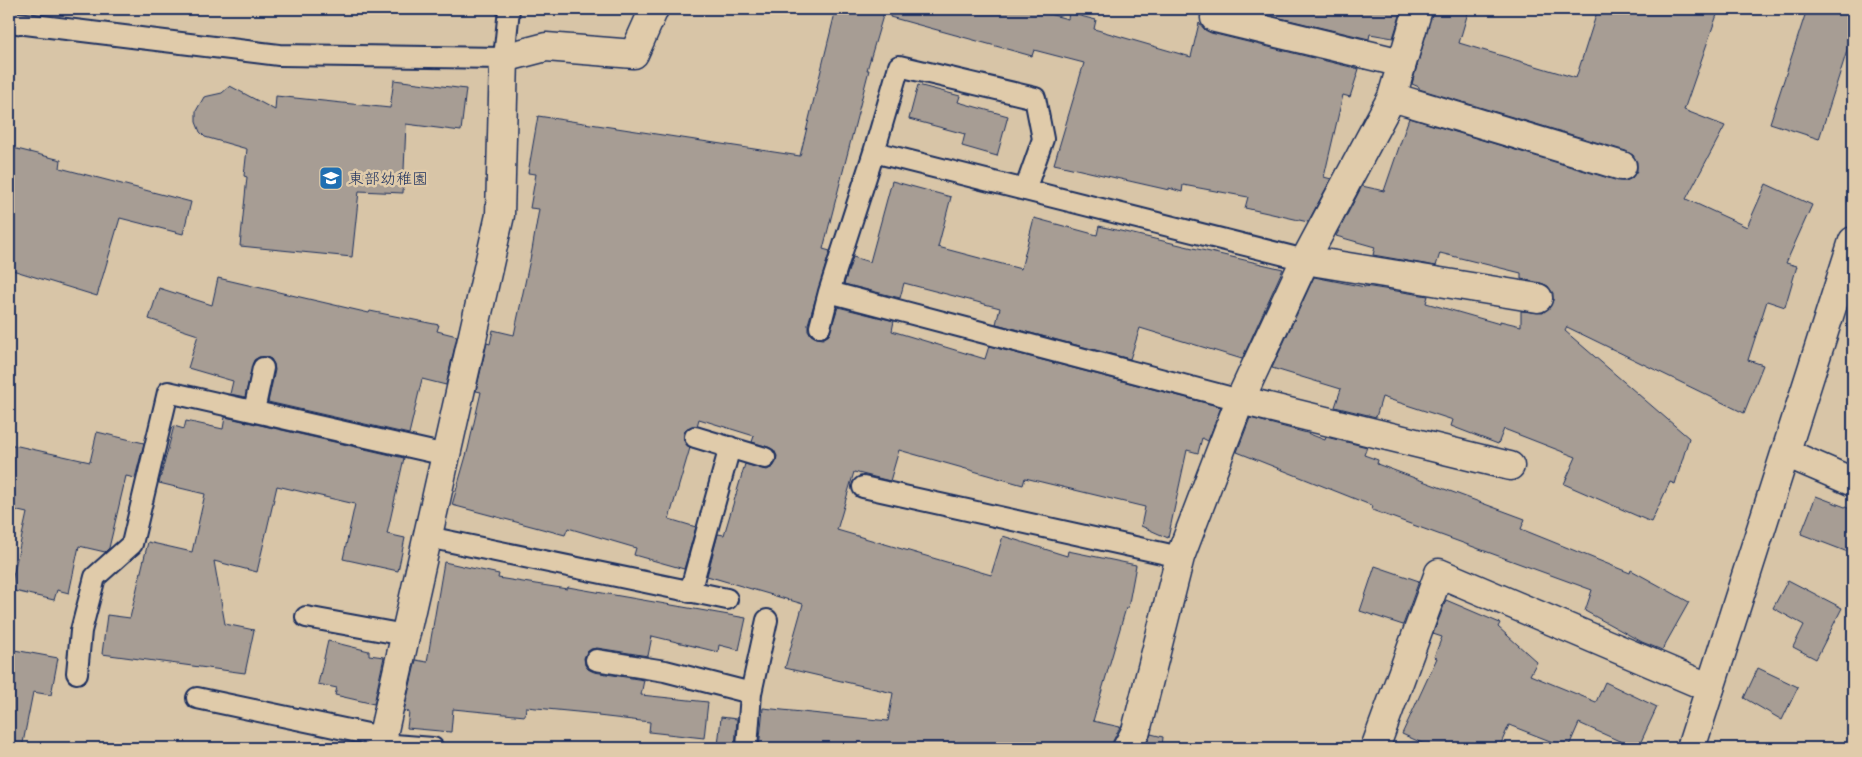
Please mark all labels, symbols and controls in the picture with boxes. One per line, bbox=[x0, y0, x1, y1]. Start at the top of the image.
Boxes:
school or university icon: 東部幼稚園 bbox=[318, 165, 344, 191]
place label: 東部幼稚園 bbox=[348, 169, 428, 190]

